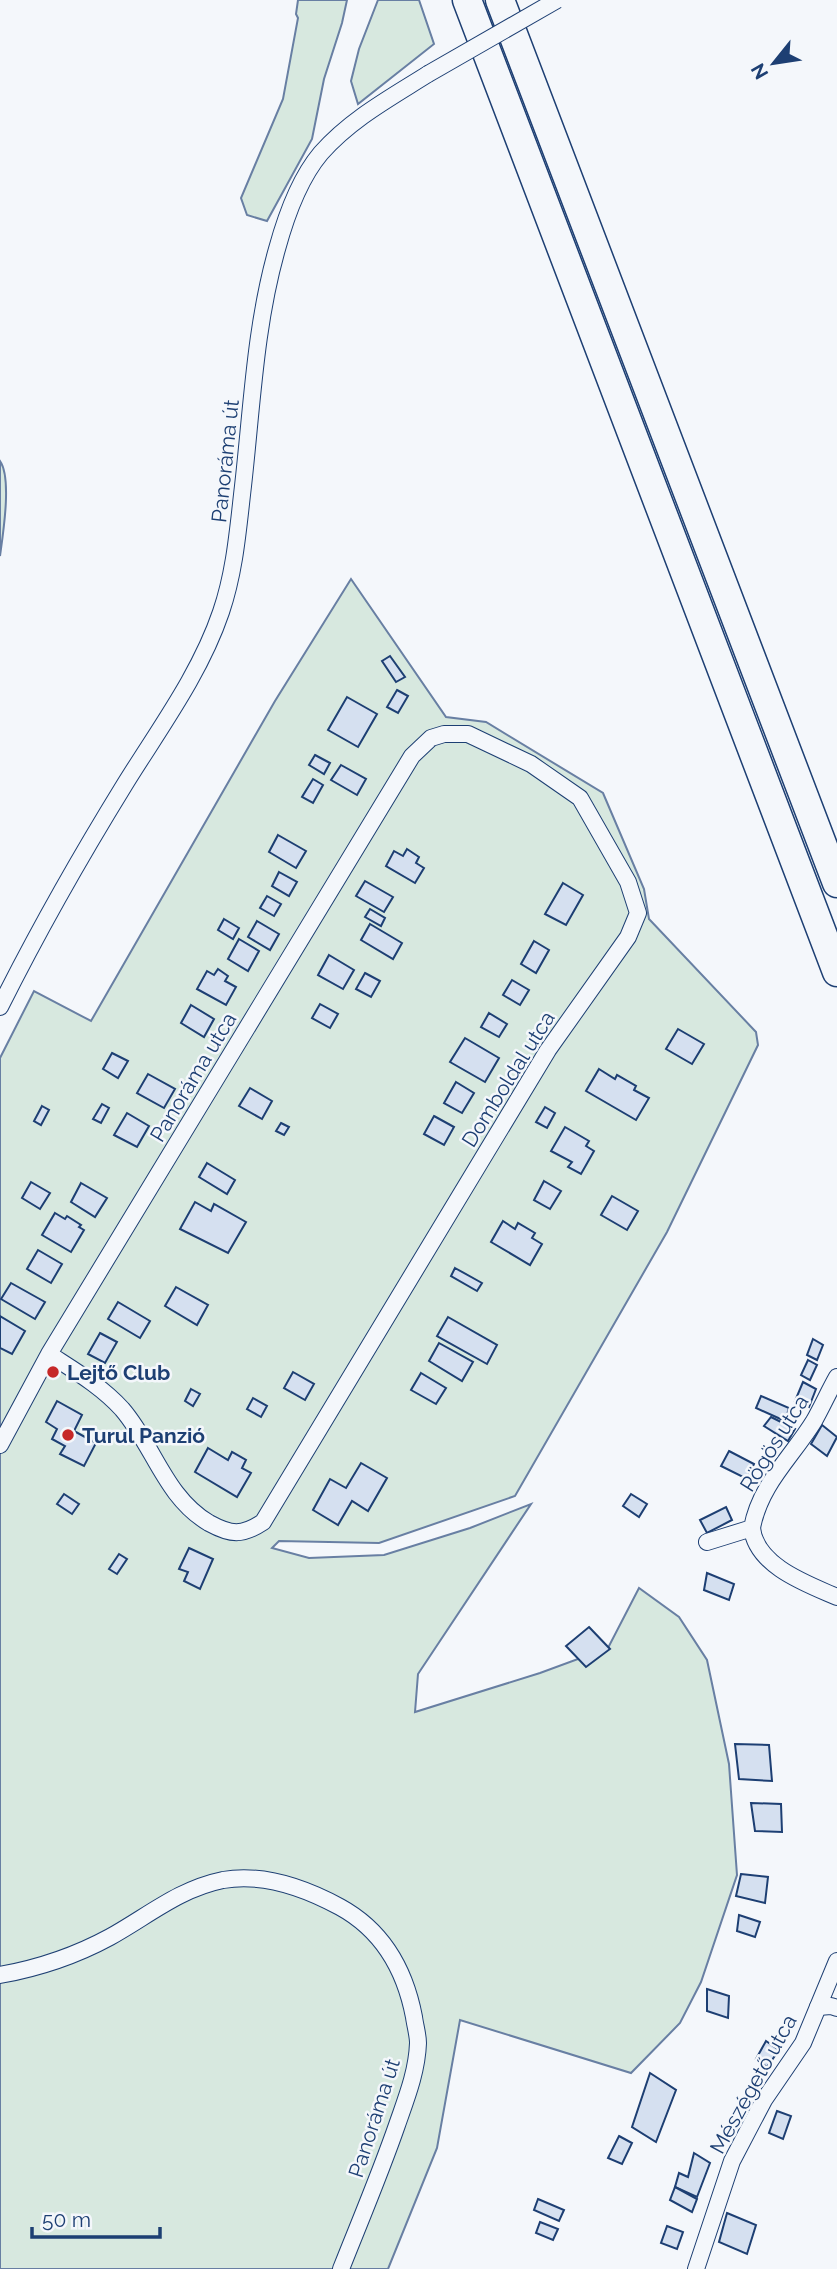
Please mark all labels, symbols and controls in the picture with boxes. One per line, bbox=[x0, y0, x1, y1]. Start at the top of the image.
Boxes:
north arrow bbox=[739, 28, 809, 98]
text: N bbox=[746, 60, 772, 83]
street label: Panoráma út bbox=[206, 398, 244, 524]
street label: Domboldal utca bbox=[456, 1007, 560, 1151]
street label: Panoráma utca bbox=[145, 1008, 241, 1146]
place label: Lejtő Club bbox=[67, 1360, 170, 1385]
marker: Lejtő Club bbox=[45, 1364, 61, 1380]
street label: Rögös utca bbox=[734, 1390, 814, 1496]
place label: Turul Panzió bbox=[82, 1423, 205, 1448]
marker: Turul Panzió bbox=[60, 1427, 76, 1443]
street label: Mészégető utca bbox=[704, 2010, 802, 2158]
street label: Panoráma út bbox=[343, 2055, 405, 2181]
scale bar bbox=[32, 2196, 159, 2240]
text: 50 m bbox=[42, 2207, 91, 2232]

